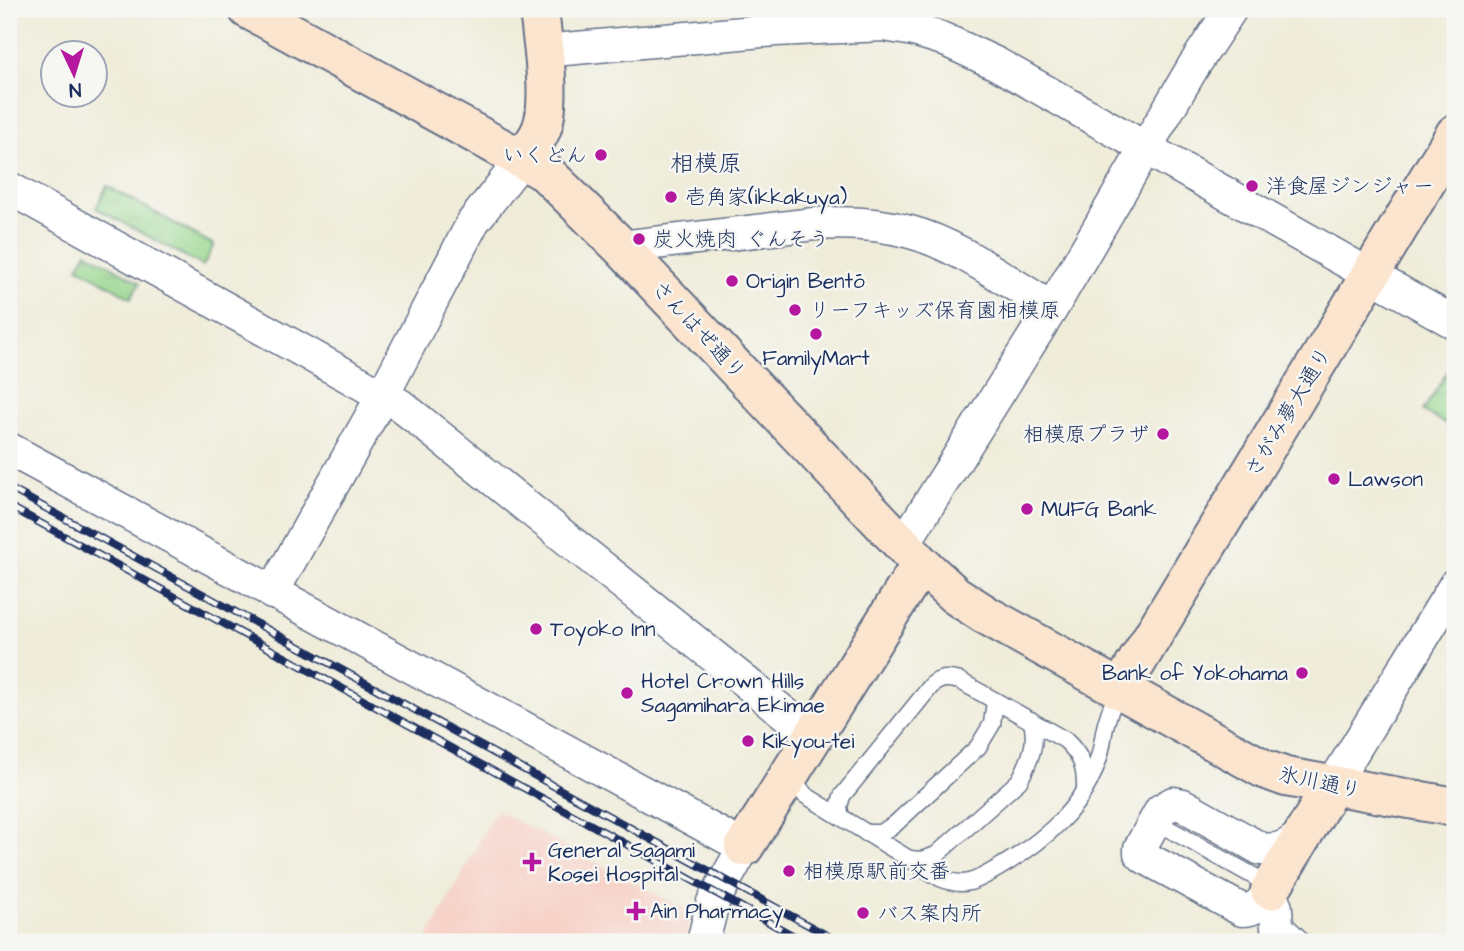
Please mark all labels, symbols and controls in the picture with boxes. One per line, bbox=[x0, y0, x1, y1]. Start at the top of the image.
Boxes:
north arrow bbox=[38, 38, 108, 108]
text: N bbox=[68, 76, 82, 103]
place label: いくどん bbox=[503, 141, 587, 170]
marker: いくどん bbox=[593, 147, 609, 163]
district label: 相模原 bbox=[670, 147, 742, 181]
place label: 洋食屋ジンジャー bbox=[1266, 172, 1434, 201]
marker: 洋食屋ジンジャー bbox=[1244, 178, 1260, 194]
place label: 壱角家(ikkakuya) bbox=[685, 183, 847, 214]
marker: 壱角家(ikkakuya) bbox=[663, 189, 679, 205]
place label: 炭火焼肉 ぐんそう bbox=[653, 225, 829, 254]
marker: 炭火焼肉 ぐんそう bbox=[631, 231, 647, 247]
place label: Origin Bentō bbox=[746, 267, 865, 298]
marker: Origin Bentō bbox=[724, 273, 740, 289]
street label: さんはぜ通り bbox=[645, 274, 752, 386]
place label: リーフキッズ保育園相模原 bbox=[809, 296, 1060, 325]
marker: リーフキッズ保育園相模原 bbox=[787, 302, 803, 318]
marker: FamilyMart bbox=[808, 326, 824, 342]
street label: さがみ夢大通り bbox=[1238, 342, 1339, 483]
place label: FamilyMart bbox=[762, 344, 870, 375]
place label: 相模原プラザ bbox=[1023, 420, 1149, 449]
marker: 相模原プラザ bbox=[1155, 426, 1171, 442]
place label: Lawson bbox=[1348, 465, 1423, 494]
marker: Lawson bbox=[1326, 471, 1342, 487]
place label: MUFG Bank bbox=[1041, 495, 1157, 524]
marker: MUFG Bank bbox=[1019, 501, 1035, 517]
place label: Toyoko Inn bbox=[550, 615, 656, 646]
marker: Toyoko Inn bbox=[528, 621, 544, 637]
place label: Bank of Yokohama bbox=[1102, 659, 1288, 688]
marker: Bank of Yokohama bbox=[1294, 665, 1310, 681]
place label: Hotel Crown Hills Sagamihara Ekimae bbox=[641, 667, 825, 722]
marker: Hotel Crown Hills Sagamihara Ekimae bbox=[619, 685, 635, 701]
place label: Kikyou-tei bbox=[762, 727, 854, 758]
marker: Kikyou-tei bbox=[740, 733, 756, 749]
street label: 氷川通り bbox=[1276, 760, 1364, 805]
place label: General Sagami Kosei Hospital bbox=[548, 836, 695, 890]
marker: General Sagami Kosei Hospital bbox=[522, 852, 542, 872]
place label: 相模原駅前交番 bbox=[803, 857, 950, 886]
marker: 相模原駅前交番 bbox=[781, 863, 797, 879]
place label: Ain Pharmacy bbox=[650, 897, 784, 928]
place label: バス案内所 bbox=[877, 899, 982, 928]
marker: Ain Pharmacy bbox=[628, 903, 644, 919]
marker: バス案内所 bbox=[855, 905, 871, 921]

